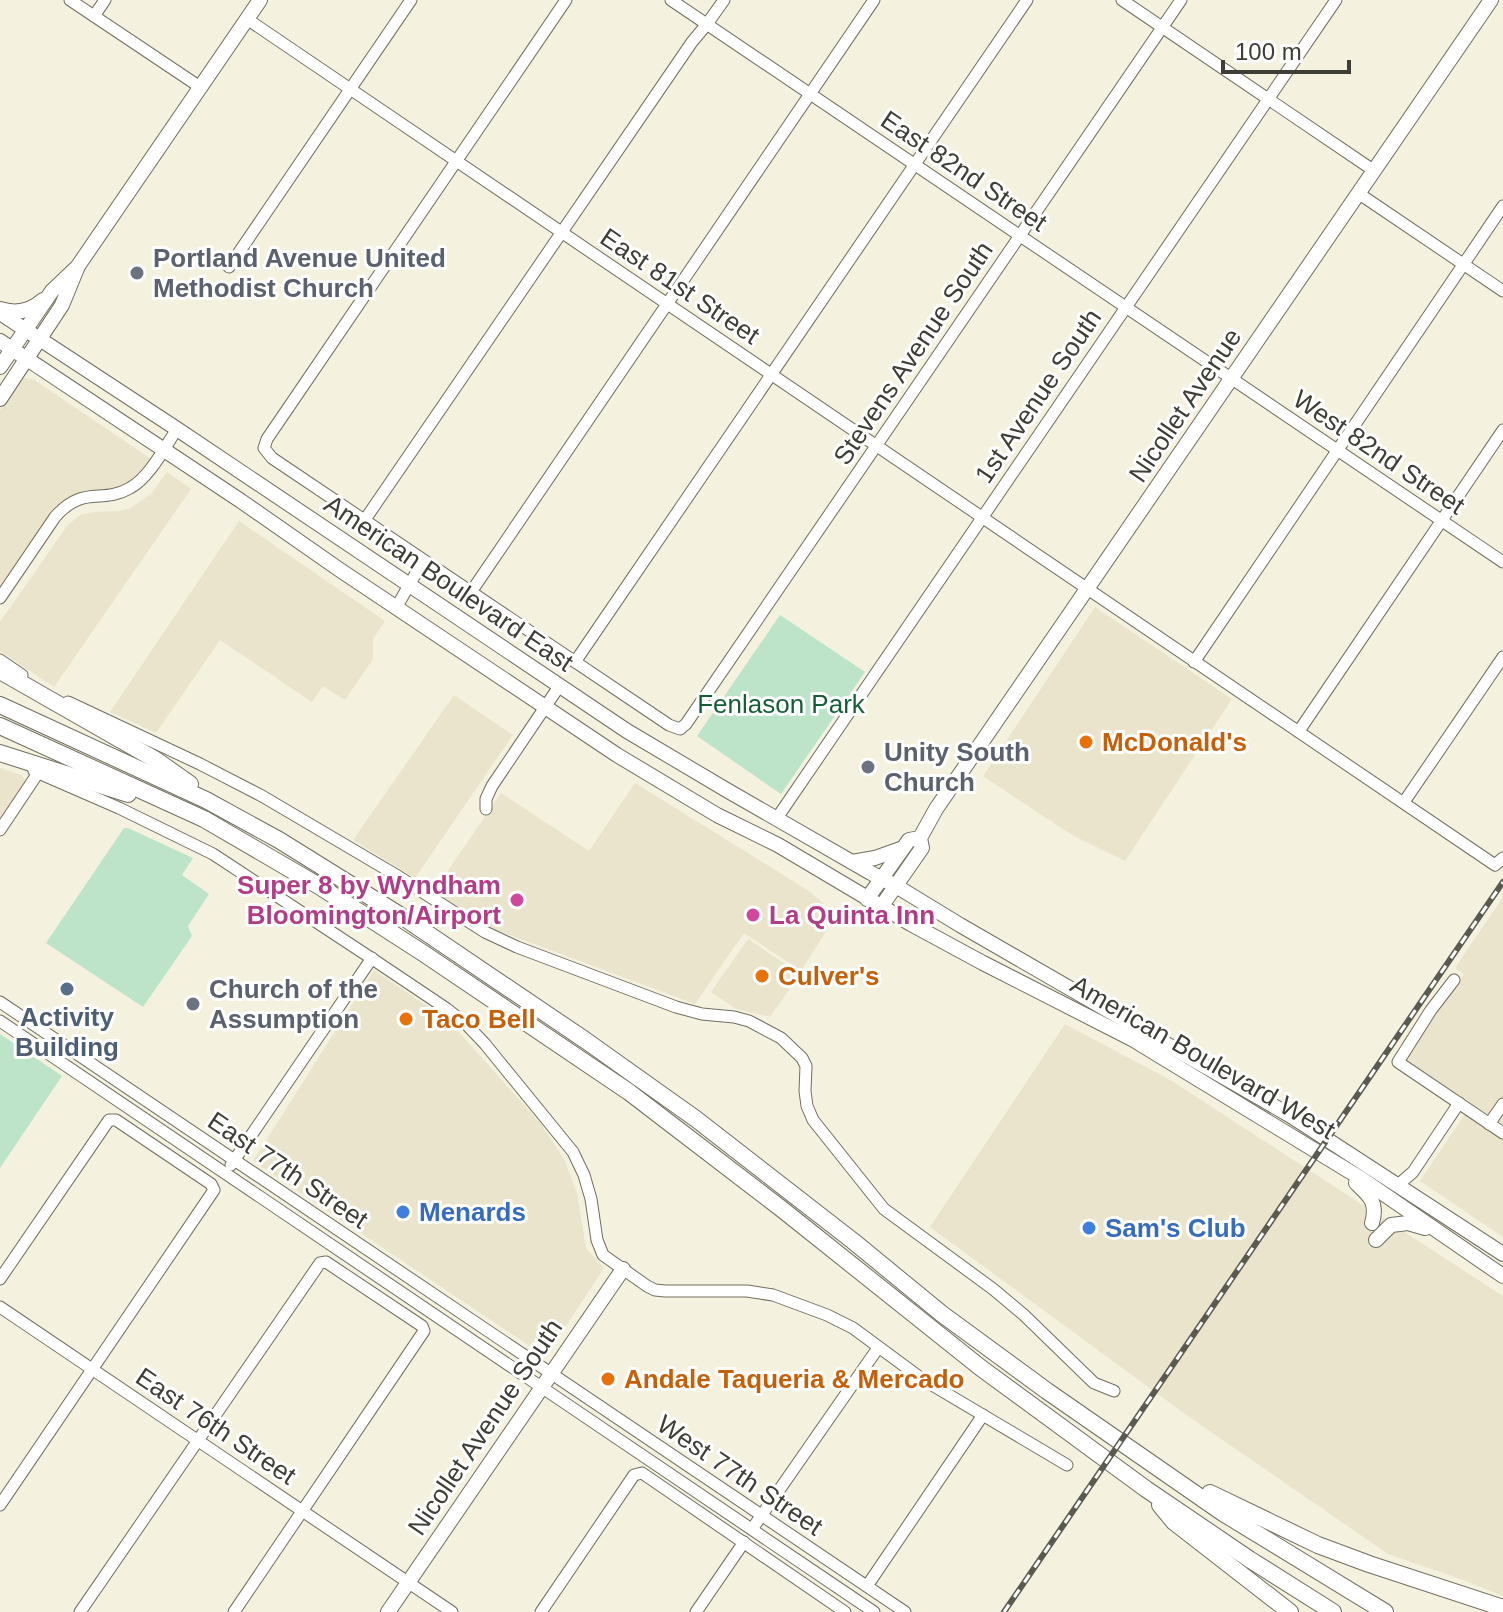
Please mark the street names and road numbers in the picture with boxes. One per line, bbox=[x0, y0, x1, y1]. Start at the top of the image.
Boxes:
street label: East 82nd Street bbox=[875, 104, 1053, 238]
street label: East 81st Street bbox=[595, 222, 766, 351]
street label: Stevens Avenue South bbox=[827, 236, 999, 470]
street label: 1st Avenue South bbox=[969, 303, 1107, 489]
street label: Nicollet Avenue bbox=[1123, 323, 1247, 487]
street label: West 82nd Street bbox=[1288, 384, 1471, 521]
street label: American Boulevard East bbox=[319, 489, 580, 678]
street label: American Boulevard West bbox=[1066, 969, 1341, 1145]
street label: East 77th Street bbox=[202, 1105, 374, 1235]
street label: Nicollet Avenue South bbox=[402, 1313, 568, 1541]
street label: East 76th Street bbox=[130, 1361, 302, 1491]
street label: West 77th Street bbox=[652, 1409, 829, 1542]

